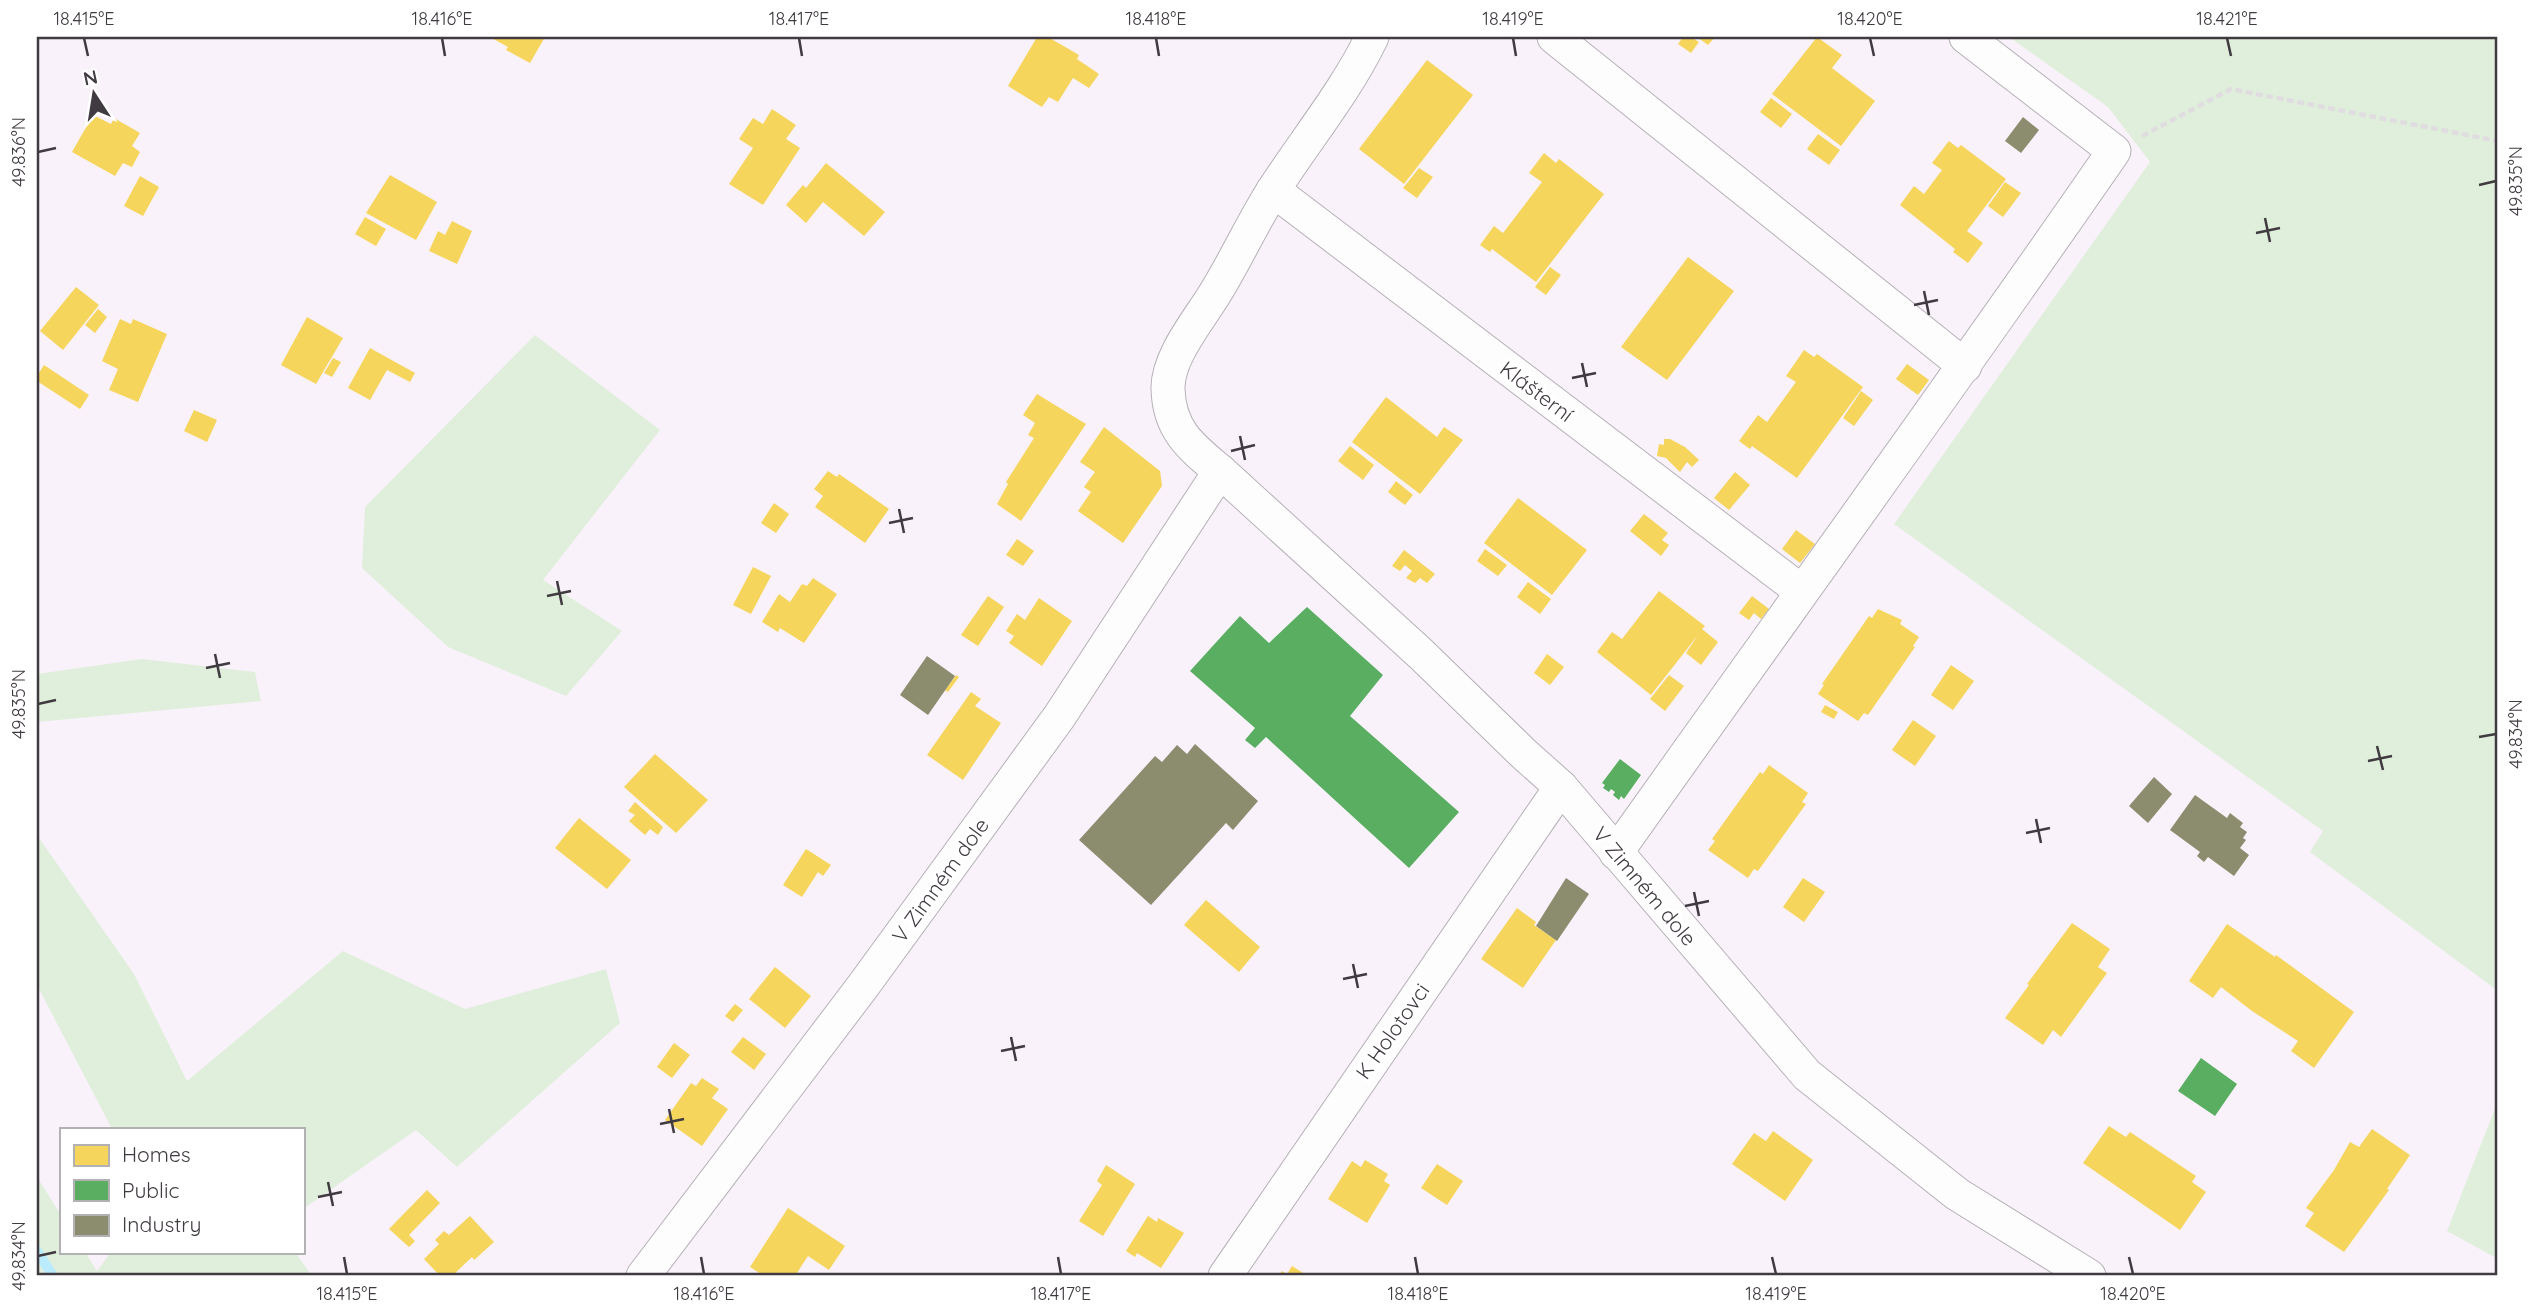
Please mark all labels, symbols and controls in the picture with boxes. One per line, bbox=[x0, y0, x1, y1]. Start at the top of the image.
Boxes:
text: 18.415°E bbox=[53, 7, 115, 30]
text: 18.416°E bbox=[412, 7, 473, 30]
text: 18.417°E bbox=[769, 7, 829, 30]
text: 18.418°E bbox=[1125, 7, 1187, 30]
text: 18.419°E bbox=[1482, 7, 1544, 30]
text: 18.420°E bbox=[1837, 7, 1903, 30]
text: 18.421°E bbox=[2196, 7, 2258, 30]
north arrow bbox=[60, 60, 130, 130]
text: N bbox=[81, 64, 100, 91]
text: 49.836°N bbox=[7, 117, 30, 187]
text: 49.835°N bbox=[2504, 146, 2527, 216]
street label: Klášterní bbox=[1495, 355, 1579, 427]
text: 49.835°N bbox=[7, 669, 30, 739]
text: 49.834°N bbox=[2504, 699, 2527, 769]
street label: V Zimném dole bbox=[886, 813, 994, 947]
street label: V Zimném dole bbox=[1588, 821, 1702, 951]
street label: K Holotovci bbox=[1350, 978, 1434, 1084]
legend bbox=[60, 1128, 304, 1254]
text: Homes bbox=[122, 1141, 191, 1167]
text: Public bbox=[122, 1177, 179, 1203]
text: Industry bbox=[122, 1211, 201, 1237]
text: 49.834°N bbox=[7, 1221, 30, 1291]
text: 18.415°E bbox=[316, 1282, 378, 1305]
text: 18.416°E bbox=[674, 1282, 735, 1305]
text: 18.417°E bbox=[1031, 1282, 1091, 1305]
text: 18.418°E bbox=[1387, 1282, 1449, 1305]
text: 18.419°E bbox=[1745, 1282, 1807, 1305]
text: 18.420°E bbox=[2100, 1282, 2166, 1305]

